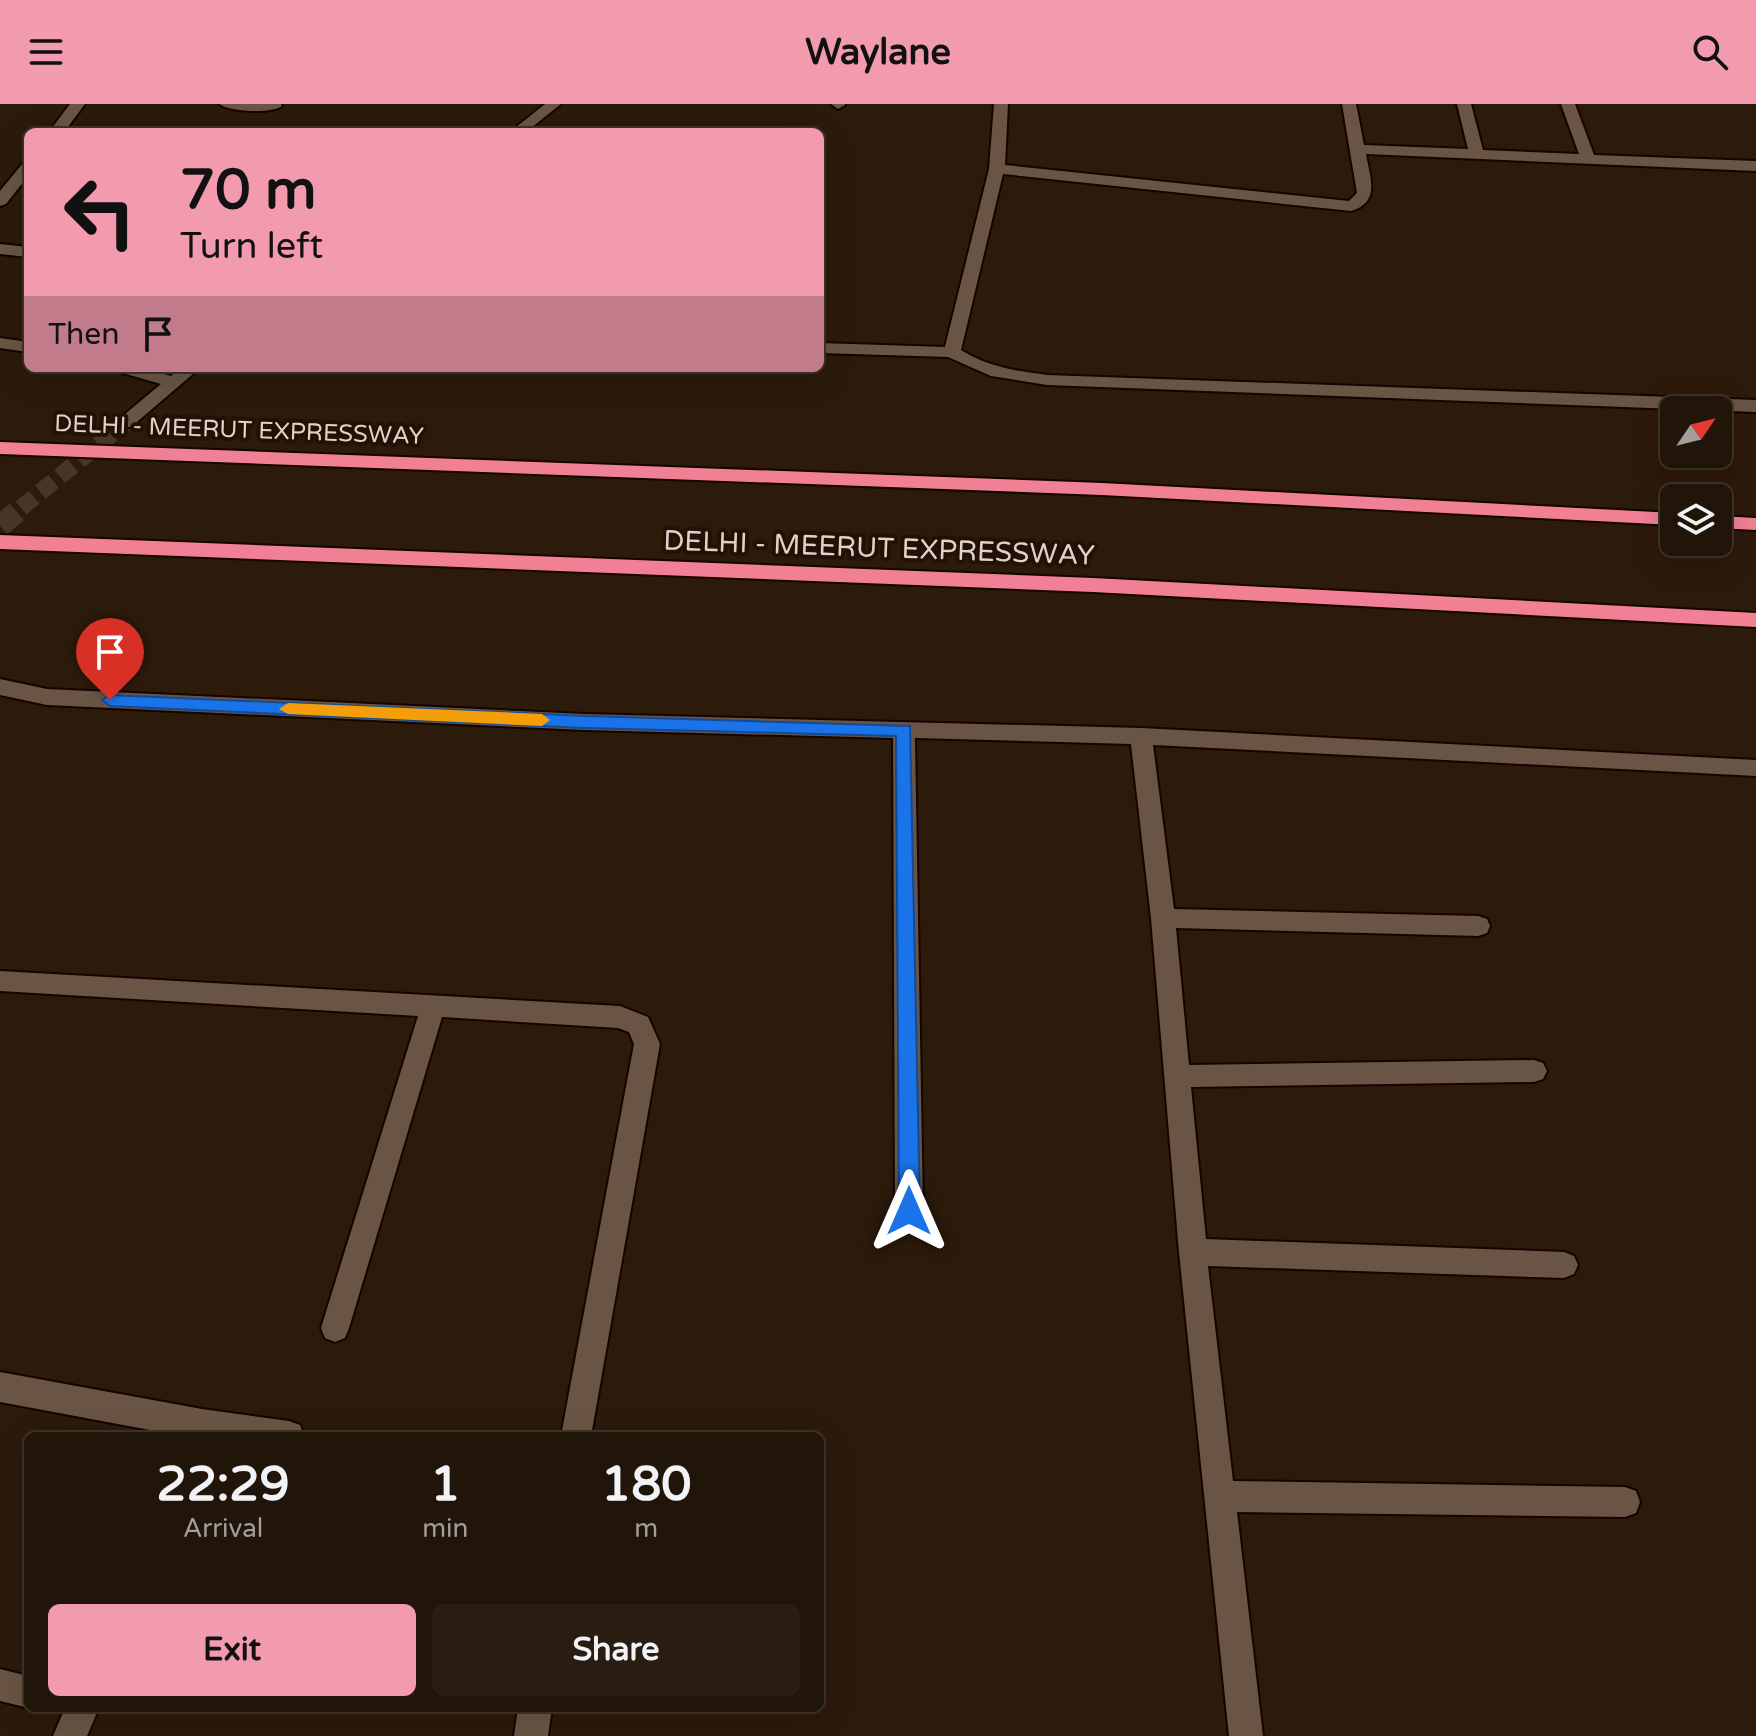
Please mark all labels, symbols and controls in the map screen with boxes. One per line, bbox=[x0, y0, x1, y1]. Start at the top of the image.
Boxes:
icon: menu bbox=[24, 30, 68, 74]
icon: search bbox=[1688, 30, 1732, 74]
text: Waylane bbox=[805, 31, 951, 74]
text: 70 m bbox=[180, 157, 316, 224]
icon: left bbox=[48, 160, 152, 264]
text: Turn left bbox=[180, 225, 323, 268]
icon: arrive bbox=[136, 312, 180, 356]
text: Then bbox=[48, 316, 120, 353]
north arrow bbox=[1660, 396, 1732, 468]
map controls bbox=[1660, 396, 1732, 556]
street label: DELHI - MEERUT EXPRESSWAY bbox=[54, 409, 424, 451]
button: layers bbox=[1660, 484, 1732, 556]
street label: DELHI - MEERUT EXPRESSWAY bbox=[663, 523, 1095, 573]
pin bbox=[76, 618, 144, 700]
icon: arrive bbox=[88, 630, 132, 674]
position arrow bbox=[867, 1169, 951, 1253]
text: 22:29 bbox=[157, 1456, 290, 1514]
text: 1 bbox=[430, 1456, 460, 1514]
text: 180 bbox=[601, 1456, 691, 1514]
text: Arrival bbox=[183, 1513, 263, 1544]
text: min bbox=[422, 1513, 468, 1544]
text: m bbox=[634, 1513, 658, 1544]
button: Exit bbox=[48, 1604, 416, 1696]
button: Share bbox=[432, 1604, 800, 1696]

